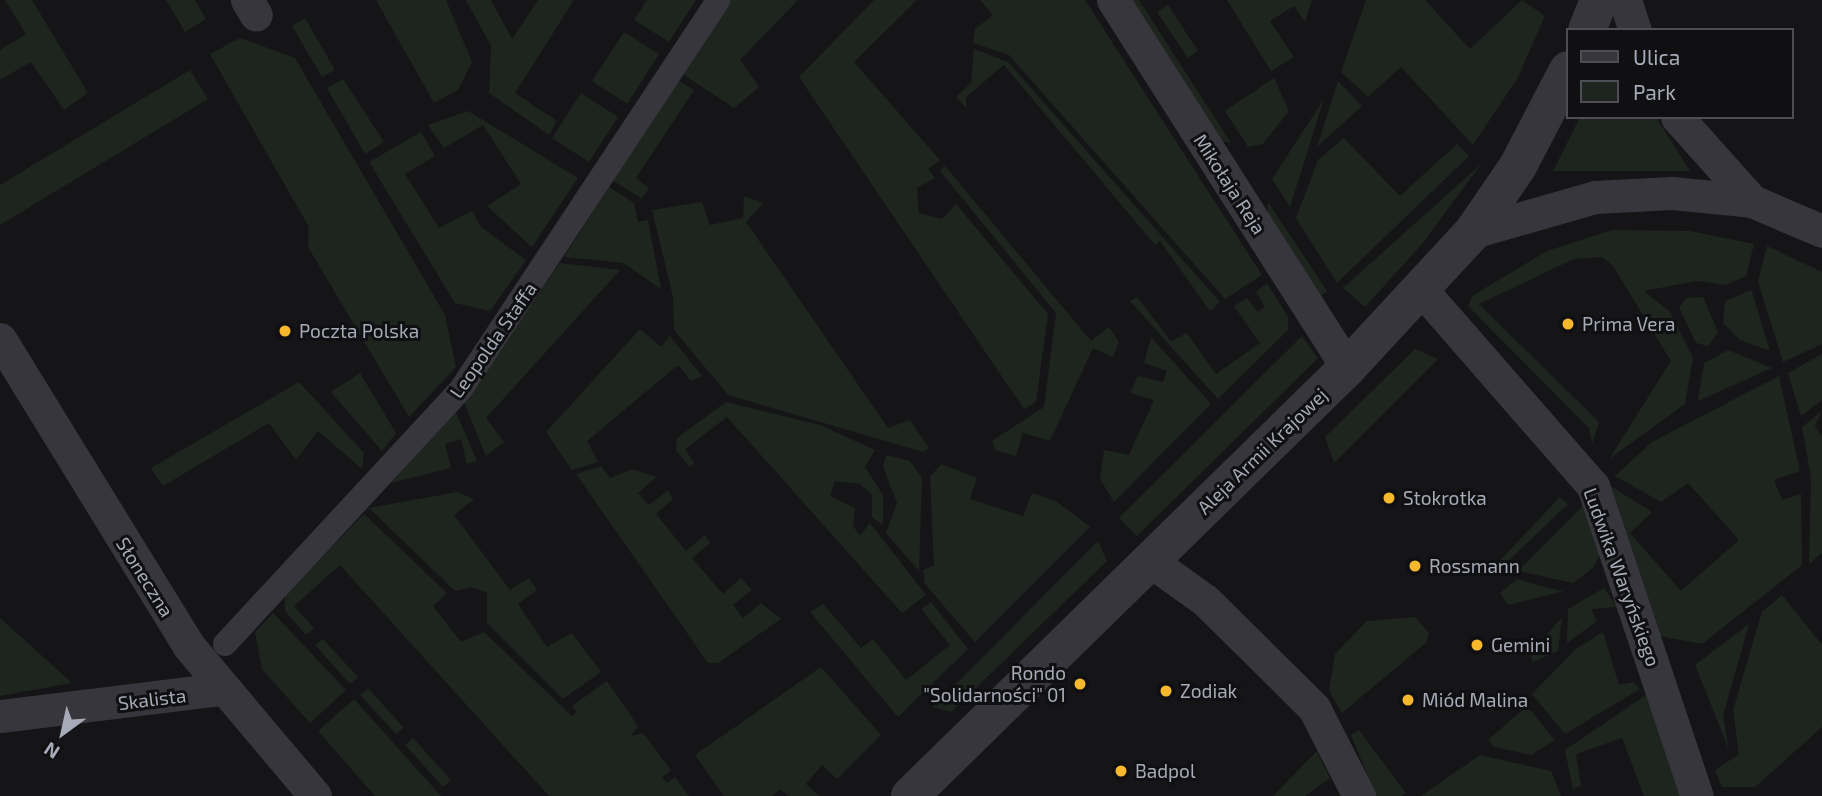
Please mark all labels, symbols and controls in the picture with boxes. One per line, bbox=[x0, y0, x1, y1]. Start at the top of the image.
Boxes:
legend bbox=[1566, 28, 1794, 119]
text: Ulica bbox=[1633, 44, 1680, 69]
text: Park bbox=[1633, 79, 1676, 104]
street label: Mikołaja Reja bbox=[1189, 130, 1271, 238]
street label: Leopolda Staffa bbox=[445, 278, 541, 402]
place label: Prima Vera bbox=[1582, 313, 1676, 335]
marker: Prima Vera bbox=[1560, 316, 1576, 332]
place label: Poczta Polska bbox=[299, 320, 419, 342]
marker: Poczta Polska bbox=[277, 323, 293, 339]
street label: Aleja Armii Krajowej bbox=[1192, 383, 1332, 519]
street label: Ludwika Waryńskiego bbox=[1579, 484, 1665, 670]
place label: Stokrotka bbox=[1403, 487, 1487, 509]
marker: Stokrotka bbox=[1381, 490, 1397, 506]
street label: Słoneczna bbox=[112, 533, 178, 621]
place label: Rossmann bbox=[1429, 555, 1520, 577]
marker: Rossmann bbox=[1407, 558, 1423, 574]
place label: Gemini bbox=[1491, 634, 1550, 656]
marker: Gemini bbox=[1469, 637, 1485, 653]
place label: Rondo "Solidarności" 01 bbox=[923, 662, 1066, 706]
marker: Rondo "Solidarności" 01 bbox=[1072, 676, 1088, 692]
place label: Zodiak bbox=[1180, 680, 1237, 702]
marker: Zodiak bbox=[1158, 683, 1174, 699]
street label: Skalista bbox=[117, 684, 187, 714]
place label: Miód Malina bbox=[1422, 689, 1528, 711]
marker: Miód Malina bbox=[1400, 692, 1416, 708]
north arrow bbox=[28, 698, 98, 768]
text: N bbox=[39, 738, 63, 764]
place label: Badpol bbox=[1135, 760, 1196, 782]
marker: Badpol bbox=[1113, 763, 1129, 779]

